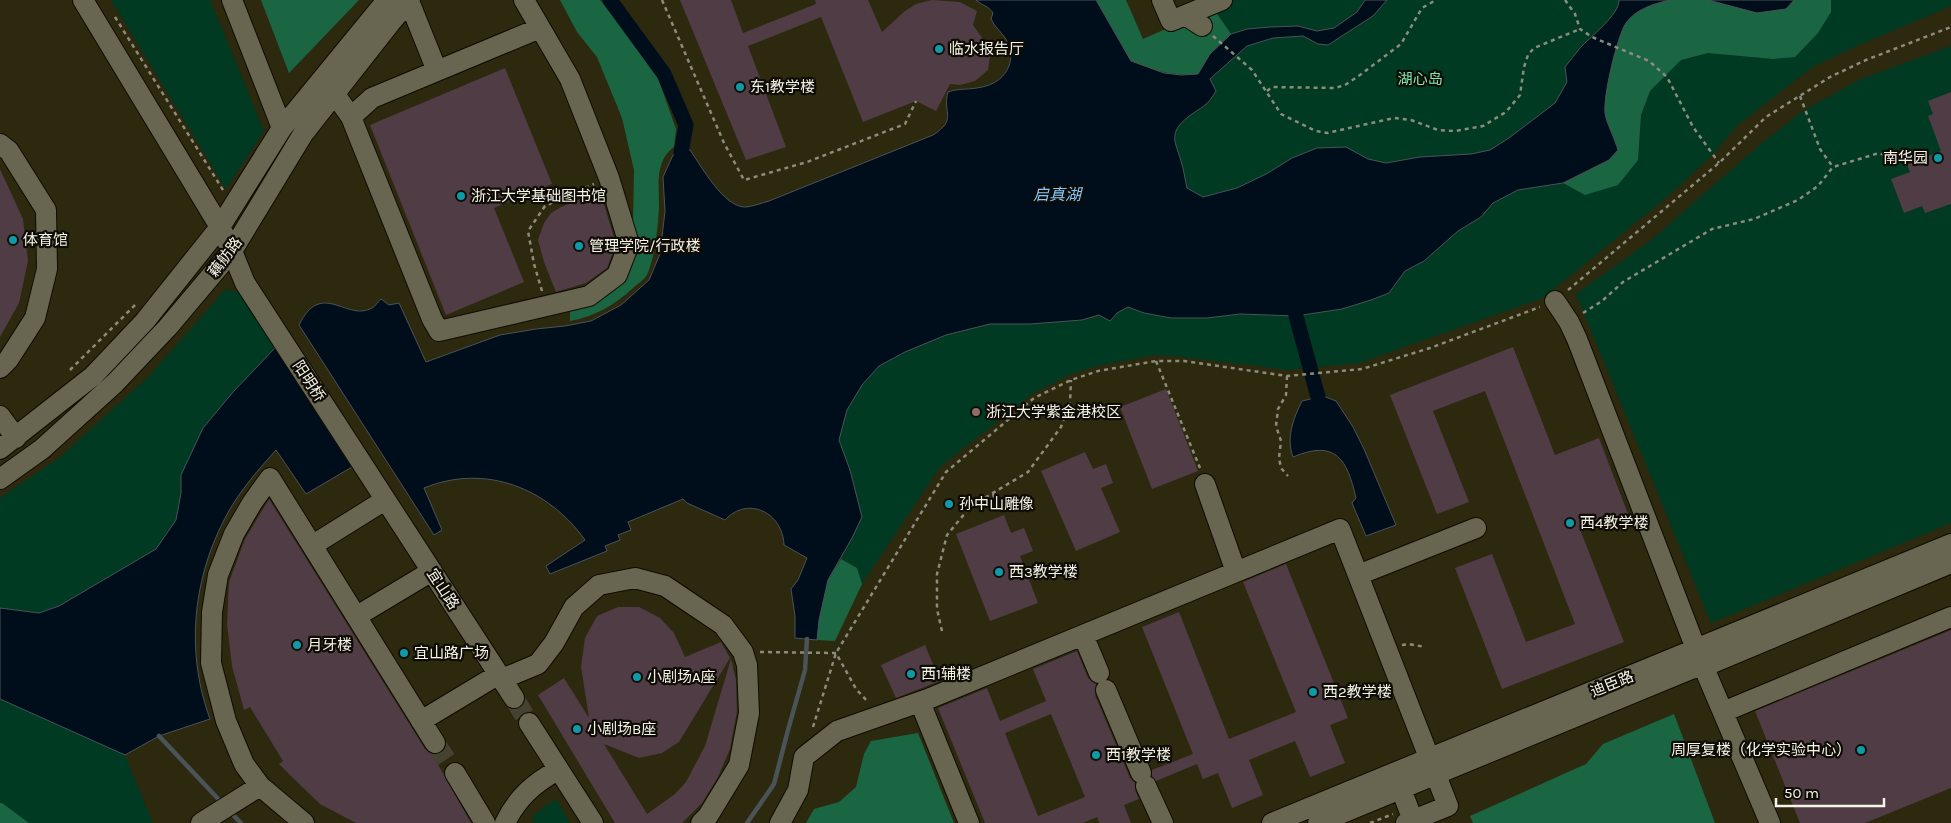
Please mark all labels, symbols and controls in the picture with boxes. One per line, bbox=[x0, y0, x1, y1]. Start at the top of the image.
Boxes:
place label: 临水报告厅 bbox=[949, 40, 1024, 58]
marker: 临水报告厅 bbox=[933, 43, 945, 55]
park label: 湖心岛 bbox=[1397, 70, 1443, 88]
place label: 东1教学楼 bbox=[750, 78, 815, 96]
marker: 东1教学楼 bbox=[734, 81, 746, 93]
place label: 南华园 bbox=[1883, 149, 1928, 167]
marker: 南华园 bbox=[1932, 152, 1944, 164]
water label: 启真湖 bbox=[1033, 185, 1084, 204]
place label: 浙江大学基础图书馆 bbox=[471, 187, 606, 205]
marker: 浙江大学基础图书馆 bbox=[455, 190, 467, 202]
place label: 体育馆 bbox=[23, 231, 68, 249]
marker: 体育馆 bbox=[7, 234, 19, 246]
street label: 藕舫路 bbox=[204, 234, 246, 280]
place label: 管理学院/行政楼 bbox=[589, 237, 700, 255]
marker: 管理学院/行政楼 bbox=[573, 240, 585, 252]
street label: 阳明桥 bbox=[289, 357, 329, 405]
place label: 浙江大学紫金港校区 bbox=[986, 403, 1121, 421]
marker: 浙江大学紫金港校区 bbox=[970, 406, 982, 418]
place label: 孙中山雕像 bbox=[959, 495, 1034, 513]
marker: 孙中山雕像 bbox=[943, 498, 955, 510]
place label: 西4教学楼 bbox=[1580, 514, 1648, 532]
marker: 西4教学楼 bbox=[1564, 517, 1576, 529]
place label: 西3教学楼 bbox=[1009, 563, 1078, 581]
street label: 宜山路 bbox=[423, 565, 463, 613]
marker: 西3教学楼 bbox=[993, 566, 1005, 578]
place label: 月牙楼 bbox=[307, 636, 352, 654]
marker: 月牙楼 bbox=[291, 639, 303, 651]
place label: 宜山路广场 bbox=[414, 644, 489, 662]
marker: 宜山路广场 bbox=[398, 647, 410, 659]
place label: 西1辅楼 bbox=[921, 665, 971, 683]
street label: 迪臣路 bbox=[1588, 667, 1636, 701]
place label: 小剧场A座 bbox=[647, 668, 716, 686]
marker: 西1辅楼 bbox=[905, 668, 917, 680]
marker: 小剧场A座 bbox=[631, 671, 643, 683]
place label: 西2教学楼 bbox=[1323, 683, 1392, 701]
marker: 西2教学楼 bbox=[1307, 686, 1319, 698]
place label: 小剧场B座 bbox=[587, 720, 656, 738]
marker: 小剧场B座 bbox=[571, 723, 583, 735]
place label: 周厚复楼（化学实验中心） bbox=[1671, 741, 1851, 759]
marker: 周厚复楼（化学实验中心） bbox=[1855, 744, 1867, 756]
place label: 西1教学楼 bbox=[1106, 746, 1171, 764]
marker: 西1教学楼 bbox=[1090, 749, 1102, 761]
scale bar bbox=[1776, 776, 1884, 808]
text: 50 m bbox=[1784, 784, 1819, 802]

